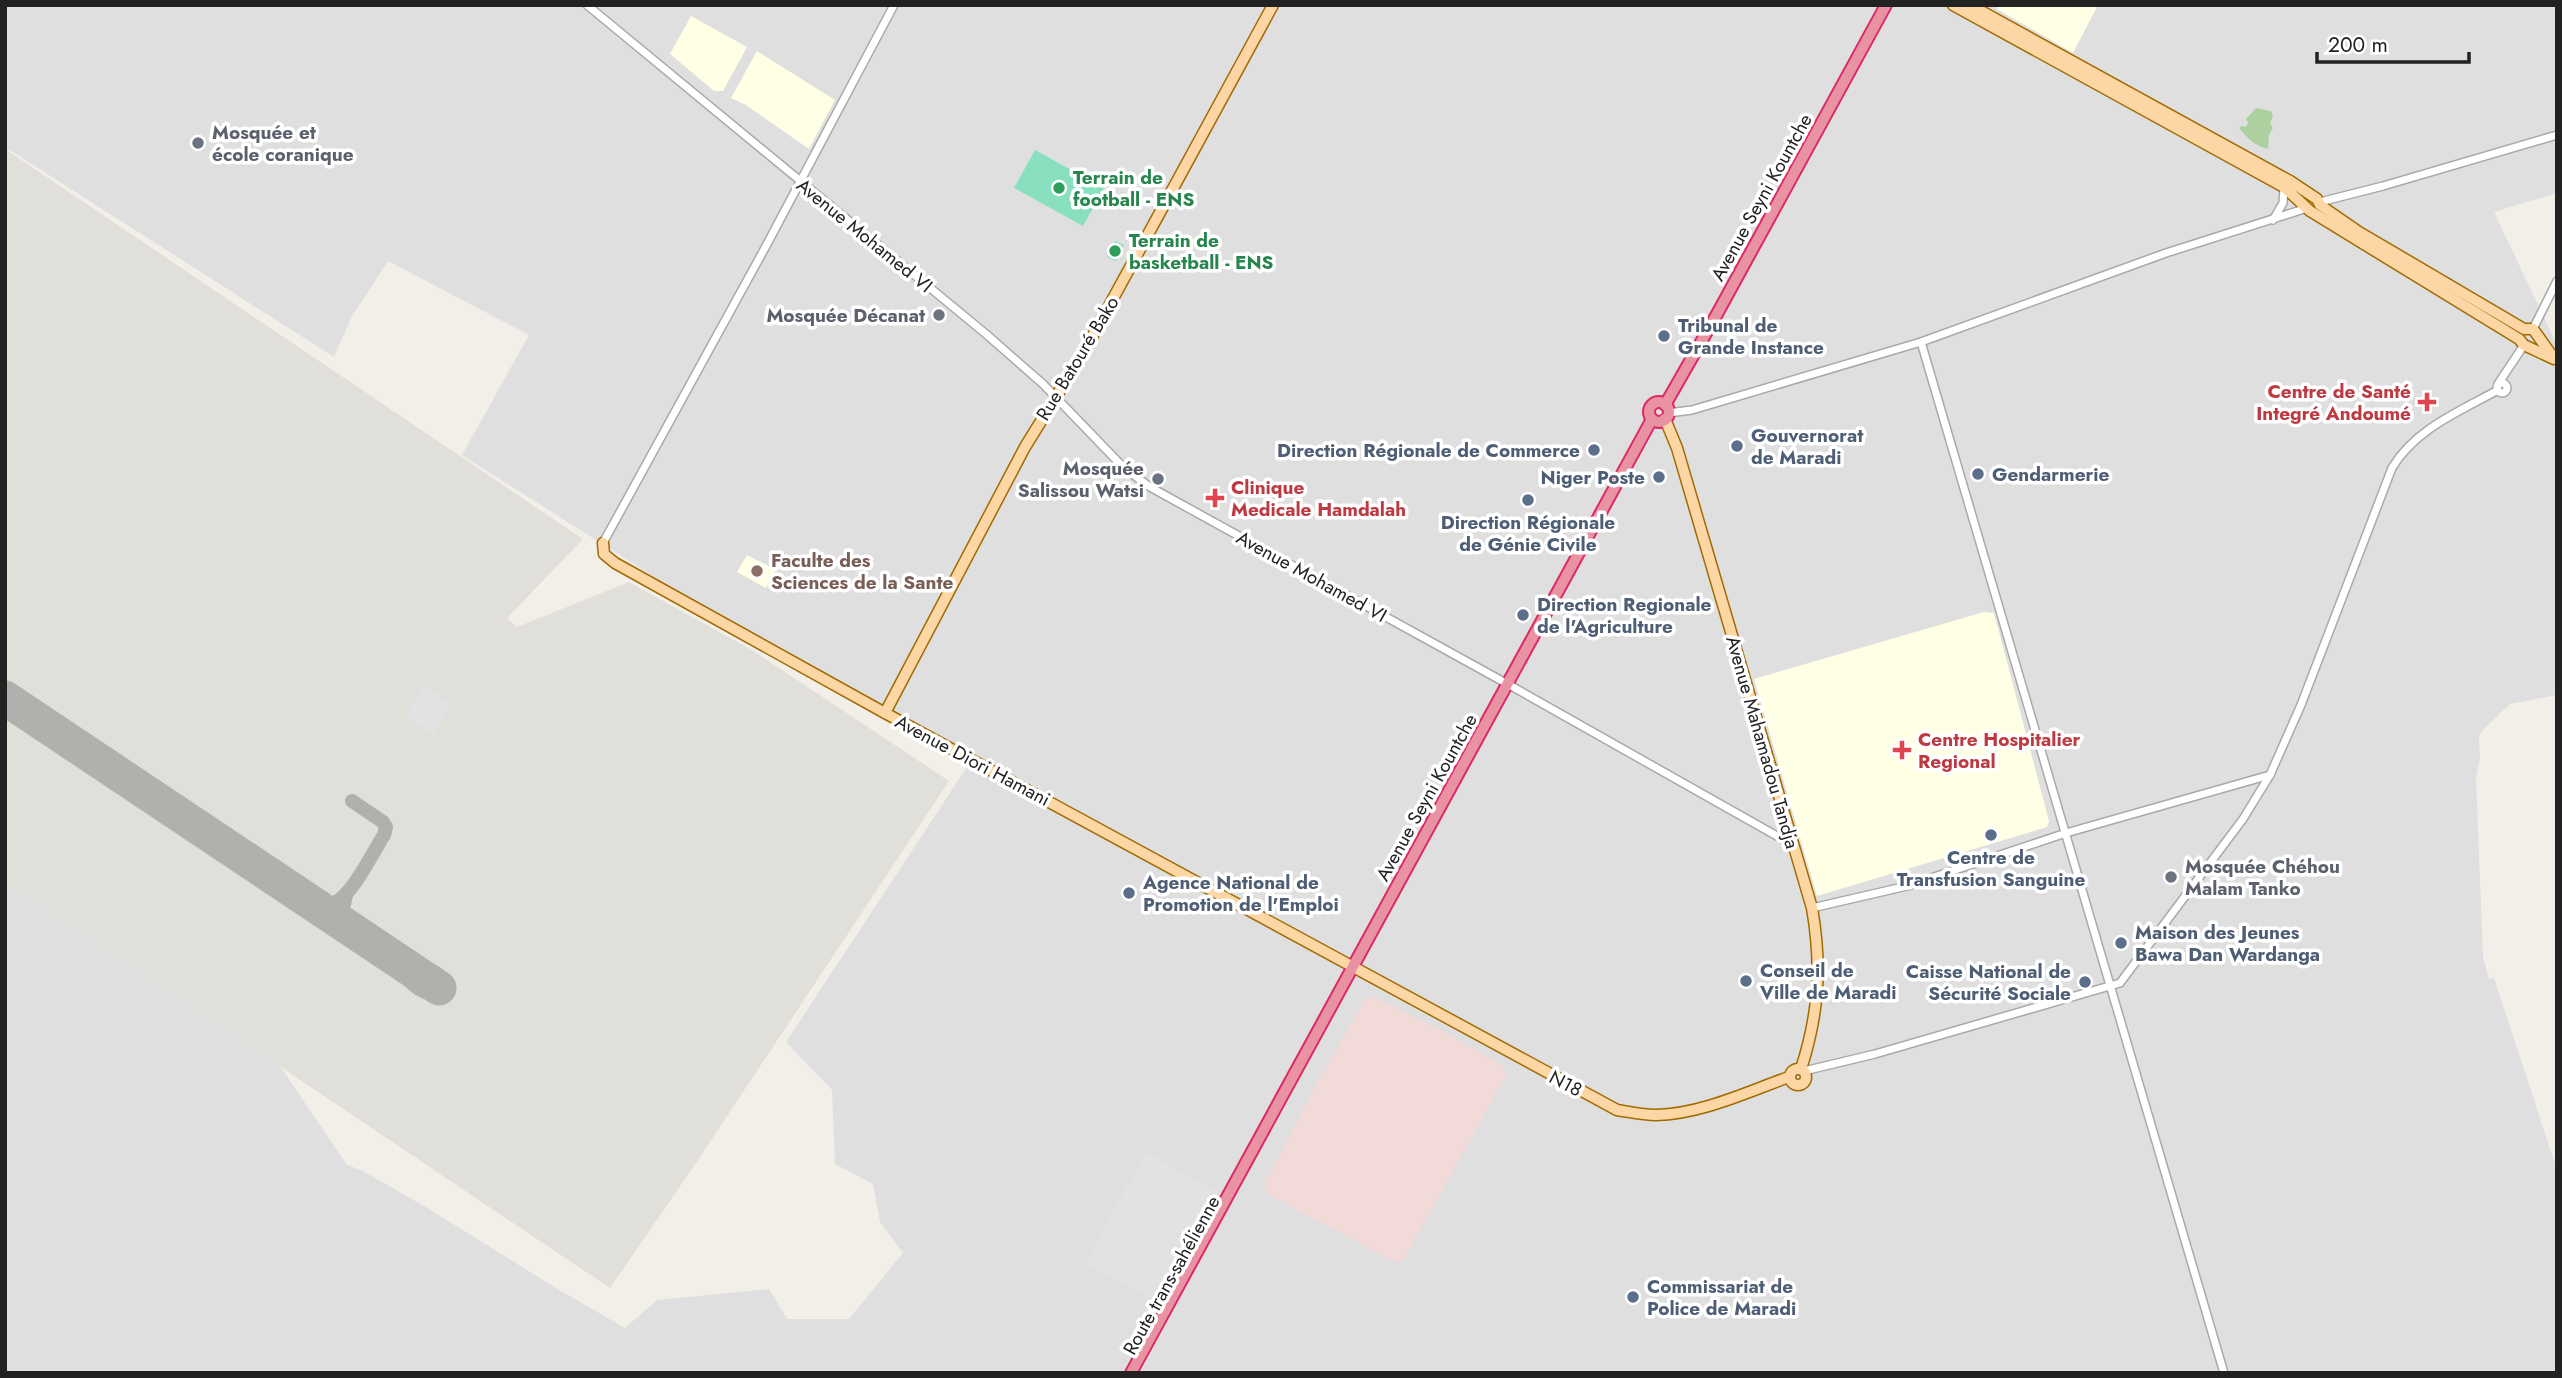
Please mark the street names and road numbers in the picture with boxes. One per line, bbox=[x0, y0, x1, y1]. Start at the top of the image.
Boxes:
street label: Avenue Seyni Kountche bbox=[1704, 108, 1819, 286]
street label: Avenue Mohamed VI bbox=[791, 172, 938, 299]
street label: Rue Batouré Bako bbox=[1030, 291, 1125, 426]
street label: Avenue Mohamed VI bbox=[1232, 524, 1392, 629]
street label: Avenue Mahamadou Tandja bbox=[1719, 633, 1806, 852]
street label: Avenue Diori Hamani bbox=[891, 708, 1055, 813]
street label: Avenue Seyni Kountche bbox=[1369, 708, 1484, 886]
street label: N18 bbox=[1545, 1064, 1587, 1103]
street label: Route trans-sahélienne bbox=[1116, 1191, 1227, 1360]

